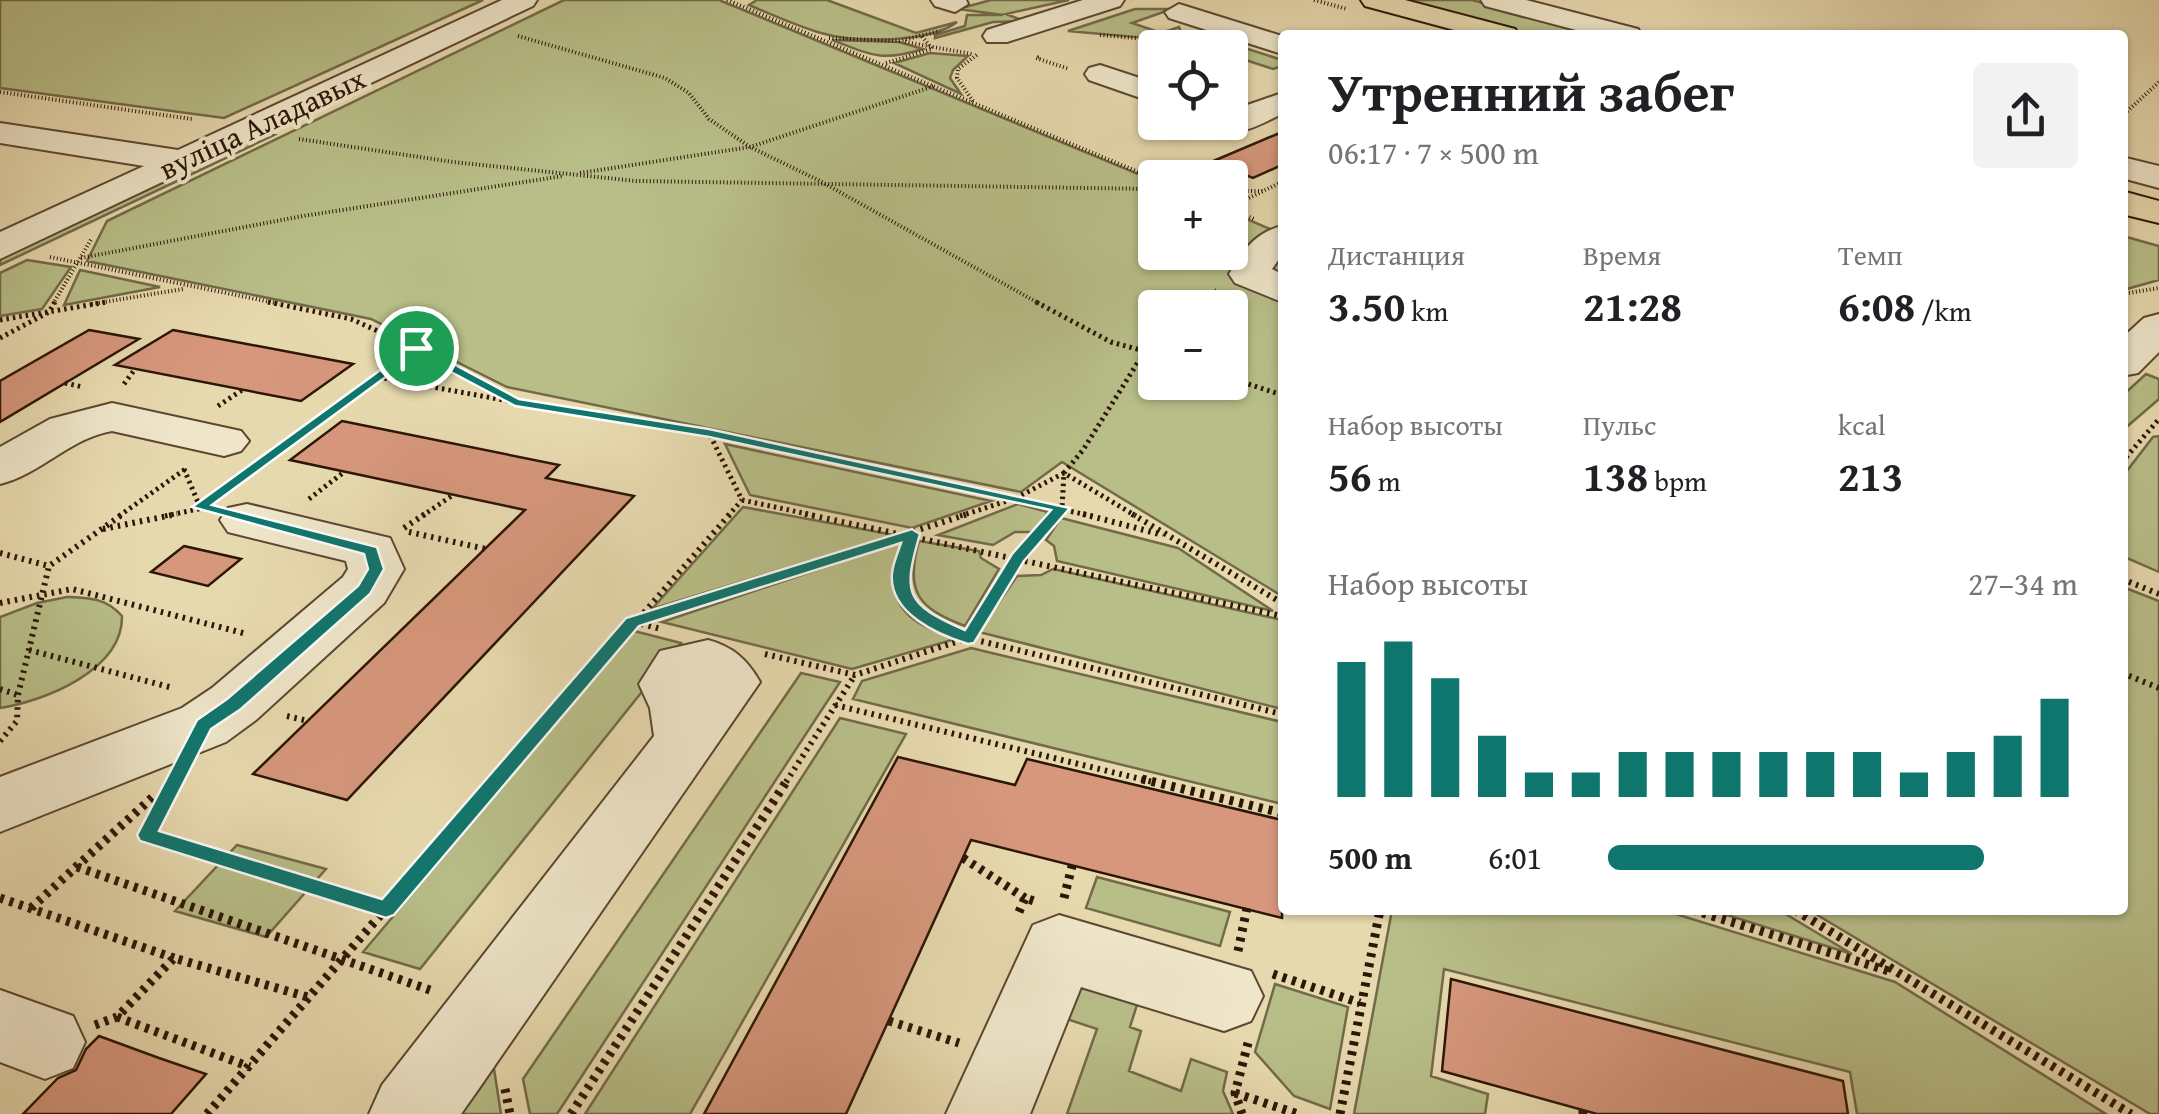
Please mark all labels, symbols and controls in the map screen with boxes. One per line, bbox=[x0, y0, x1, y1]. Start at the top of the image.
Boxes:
map controls bbox=[1138, 30, 1248, 400]
button: locate bbox=[1138, 30, 1248, 140]
text: Утренний забег bbox=[1328, 51, 1734, 131]
street label: вуліца Аладавых bbox=[152, 56, 373, 190]
button: share bbox=[1973, 63, 2078, 168]
text: 06:17 · 7 × 500 m bbox=[1328, 129, 1539, 176]
button: + bbox=[1138, 160, 1248, 270]
text: Дистанция bbox=[1328, 234, 1465, 275]
text: Время bbox=[1583, 234, 1661, 275]
text: Темп bbox=[1838, 234, 1903, 275]
text: 3.50 bbox=[1328, 275, 1405, 336]
text: 21:28 bbox=[1583, 275, 1682, 336]
text: 6:08 bbox=[1838, 275, 1915, 336]
button: − bbox=[1138, 290, 1248, 400]
text: km bbox=[1405, 290, 1448, 331]
text: /km bbox=[1915, 290, 1972, 331]
pin bbox=[374, 306, 459, 391]
icon: arrive bbox=[389, 321, 444, 376]
text: Набор высоты bbox=[1328, 404, 1503, 445]
text: Пульс bbox=[1583, 404, 1656, 445]
text: kcal bbox=[1838, 404, 1886, 445]
text: 56 bbox=[1328, 445, 1372, 506]
text: 138 bbox=[1583, 445, 1648, 506]
text: 213 bbox=[1838, 445, 1903, 506]
text: m bbox=[1372, 460, 1401, 501]
text: bpm bbox=[1648, 460, 1707, 501]
text: Набор высоты bbox=[1328, 560, 1528, 607]
text: 27–34 m bbox=[1968, 560, 2078, 607]
text: 500 m bbox=[1328, 834, 1412, 881]
text: 6:01 bbox=[1488, 834, 1542, 881]

